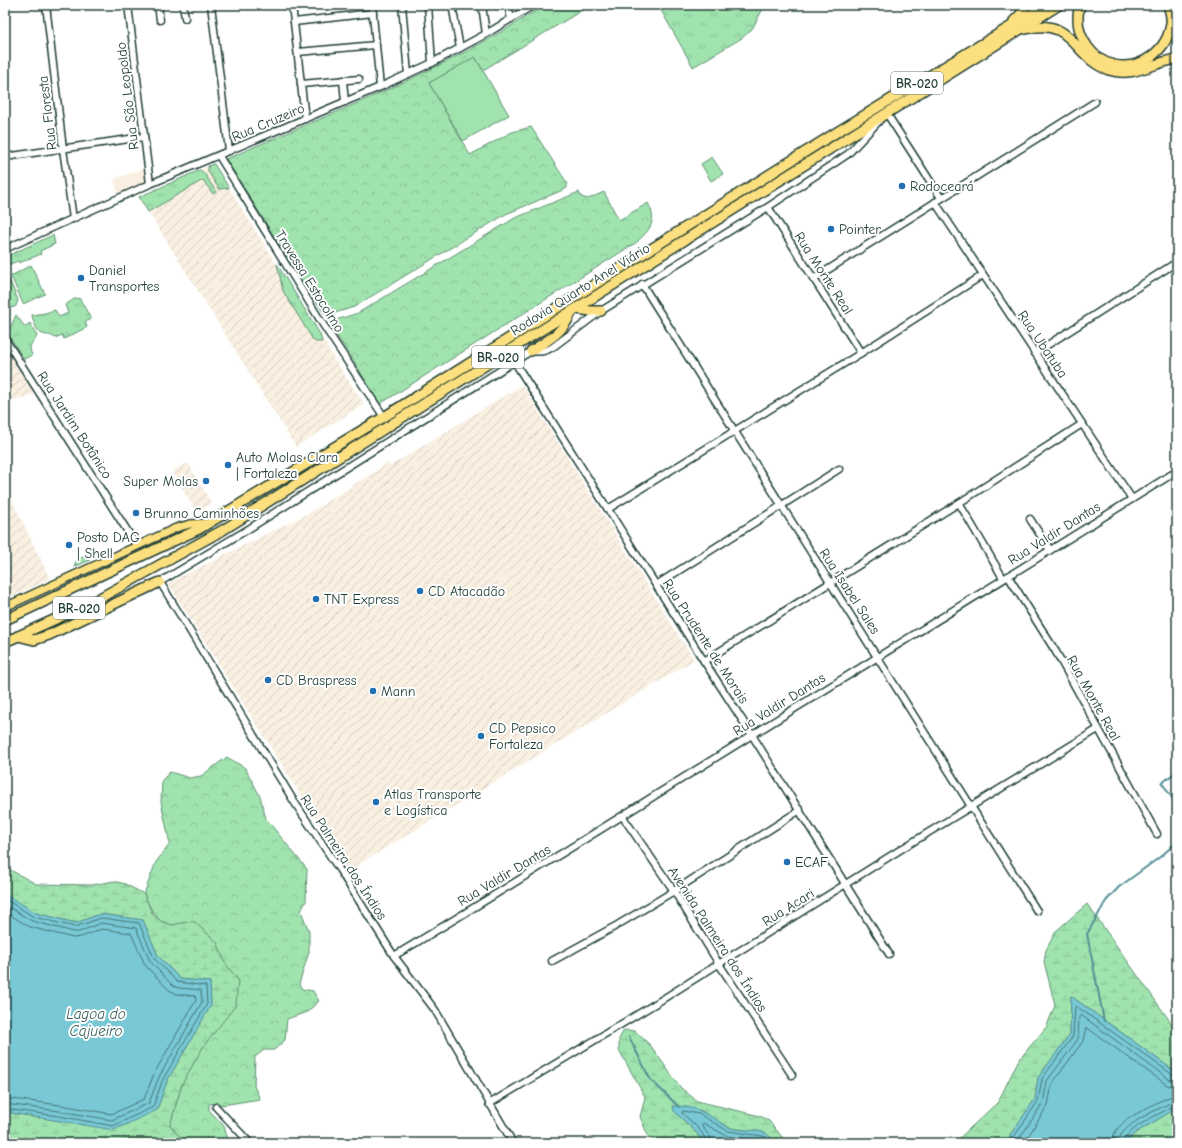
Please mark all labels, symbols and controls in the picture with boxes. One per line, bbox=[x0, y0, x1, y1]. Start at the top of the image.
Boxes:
street label: Rua São Leopoldo bbox=[112, 41, 143, 151]
road number: BR-020 bbox=[891, 72, 943, 94]
street label: Rua Floresta bbox=[34, 75, 60, 151]
street label: Rua Cruzeiro bbox=[229, 100, 307, 145]
place label: Rodoceará bbox=[910, 178, 974, 195]
marker: Rodoceará bbox=[897, 181, 907, 191]
place label: Pointer bbox=[839, 221, 881, 238]
marker: Pointer bbox=[826, 224, 836, 234]
street label: Travessa Estocolmo bbox=[271, 227, 348, 336]
street label: Rua Monte Real bbox=[791, 229, 857, 318]
street label: Rodovia Quarto Anel Viário bbox=[507, 239, 653, 339]
place label: Daniel Transportes bbox=[89, 262, 159, 295]
marker: Daniel Transportes bbox=[76, 273, 86, 283]
street label: Rua Ubatuba bbox=[1014, 307, 1071, 381]
road number: BR-020 bbox=[472, 346, 524, 368]
street label: Rua Jardim Botânico bbox=[33, 368, 116, 482]
place label: Auto Molas Clara | Fortaleza bbox=[236, 449, 338, 482]
marker: Auto Molas Clara | Fortaleza bbox=[223, 460, 233, 470]
place label: Super Molas bbox=[123, 473, 198, 490]
marker: Super Molas bbox=[201, 476, 211, 486]
street label: Rua Valdir Dantas bbox=[1005, 498, 1104, 569]
place label: Brunno Caminhões bbox=[144, 505, 259, 522]
marker: Brunno Caminhões bbox=[131, 508, 141, 518]
place label: Posto DAG | Shell bbox=[77, 529, 140, 562]
marker: Posto DAG | Shell bbox=[64, 540, 74, 550]
street label: Rua Isabel Sales bbox=[815, 545, 884, 638]
street label: Rua Prudente de Morais bbox=[659, 576, 752, 707]
place label: CD Atacadão bbox=[428, 583, 505, 600]
marker: CD Atacadão bbox=[415, 586, 425, 596]
place label: TNT Express bbox=[324, 591, 399, 608]
marker: TNT Express bbox=[311, 594, 321, 604]
road number: BR-020 bbox=[53, 597, 105, 619]
street label: Rua Monte Real bbox=[1063, 653, 1124, 744]
street label: Rua Valdir Dantas bbox=[730, 669, 829, 740]
place label: CD Braspress bbox=[276, 672, 357, 689]
marker: CD Braspress bbox=[263, 675, 273, 685]
place label: Mann bbox=[381, 683, 415, 700]
marker: Mann bbox=[368, 686, 378, 696]
place label: CD Pepsico Fortaleza bbox=[489, 720, 556, 753]
marker: CD Pepsico Fortaleza bbox=[476, 731, 486, 741]
place label: Atlas Transporte e Logística bbox=[384, 786, 481, 819]
street label: Rua Palmeira dos Índios bbox=[297, 791, 391, 923]
marker: Atlas Transporte e Logística bbox=[371, 797, 381, 807]
street label: Rua Valdir Dantas bbox=[455, 841, 554, 910]
place label: ECAF bbox=[795, 854, 828, 871]
marker: ECAF bbox=[782, 857, 792, 867]
street label: Avenida Palmeira dos Índios bbox=[664, 864, 771, 1015]
street label: Rua Acari bbox=[759, 885, 817, 930]
water label: Lagoa do Cajueiro bbox=[66, 1005, 126, 1040]

